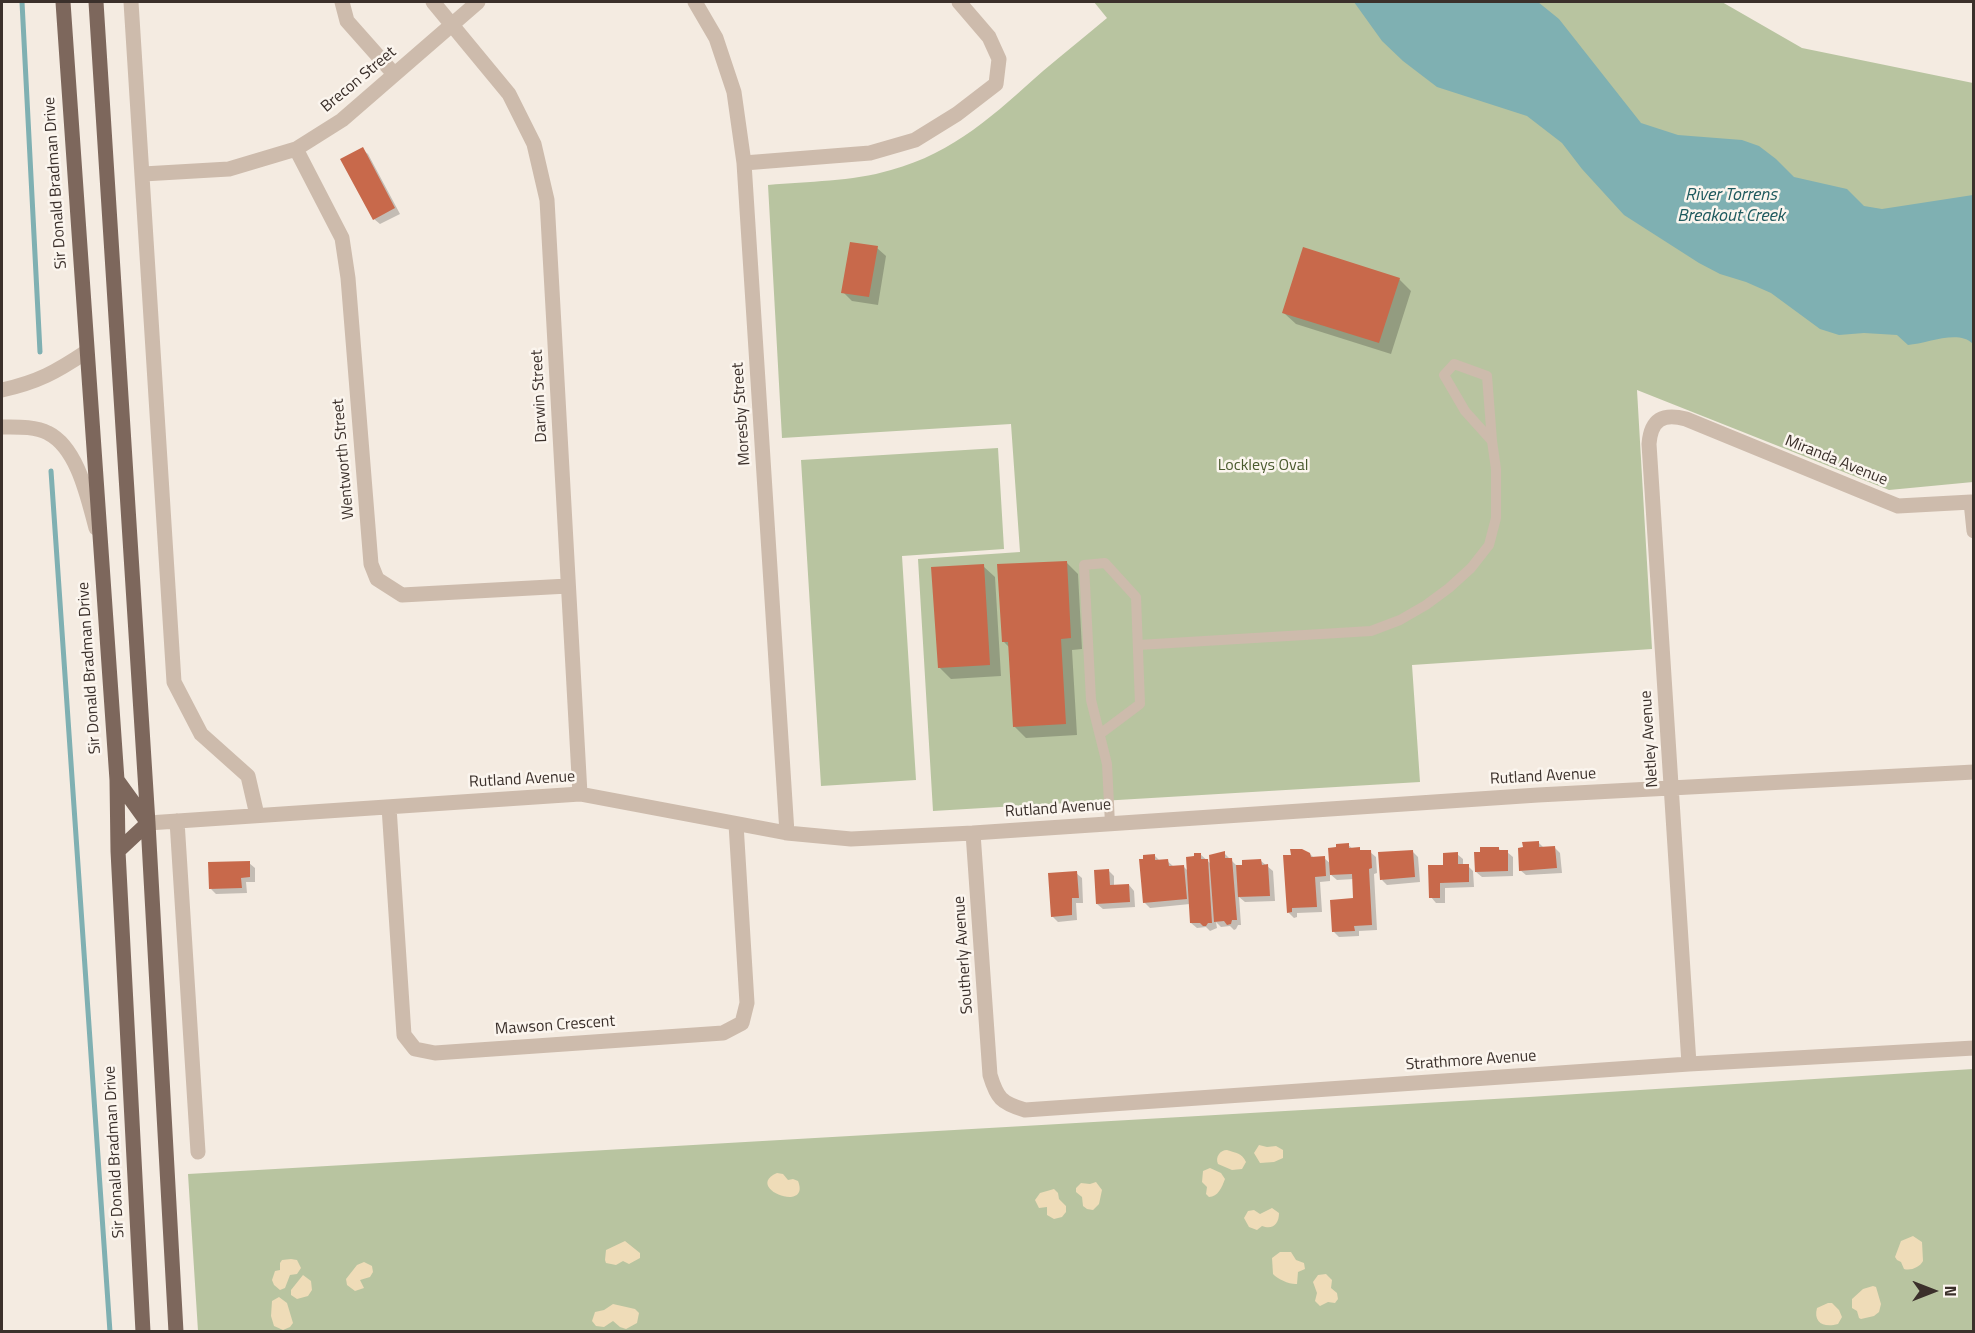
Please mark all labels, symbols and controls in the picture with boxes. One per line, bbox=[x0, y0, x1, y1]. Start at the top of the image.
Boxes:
street label: Brecon Street bbox=[318, 43, 400, 117]
street label: Sir Donald Bradman Drive bbox=[40, 96, 72, 270]
water label: River Torrens Breakout Creek bbox=[1677, 185, 1785, 228]
street label: Darwin Street bbox=[528, 349, 552, 443]
street label: Moresby Street bbox=[729, 362, 755, 466]
street label: Wentworth Street bbox=[329, 398, 359, 520]
street label: Miranda Avenue bbox=[1782, 432, 1890, 490]
park label: Lockleys Oval bbox=[1218, 456, 1308, 476]
street label: Sir Donald Bradman Drive bbox=[74, 581, 106, 755]
street label: Netley Avenue bbox=[1637, 690, 1663, 788]
street label: Rutland Avenue bbox=[1489, 765, 1597, 789]
street label: Rutland Avenue bbox=[468, 768, 576, 792]
street label: Rutland Avenue bbox=[1004, 796, 1112, 822]
street label: Southerly Avenue bbox=[950, 895, 978, 1015]
street label: Mawson Crescent bbox=[494, 1012, 616, 1040]
street label: Strathmore Avenue bbox=[1405, 1047, 1537, 1075]
street label: Sir Donald Bradman Drive bbox=[101, 1065, 129, 1239]
north arrow bbox=[1903, 1261, 1963, 1321]
text: N bbox=[1939, 1285, 1963, 1297]

